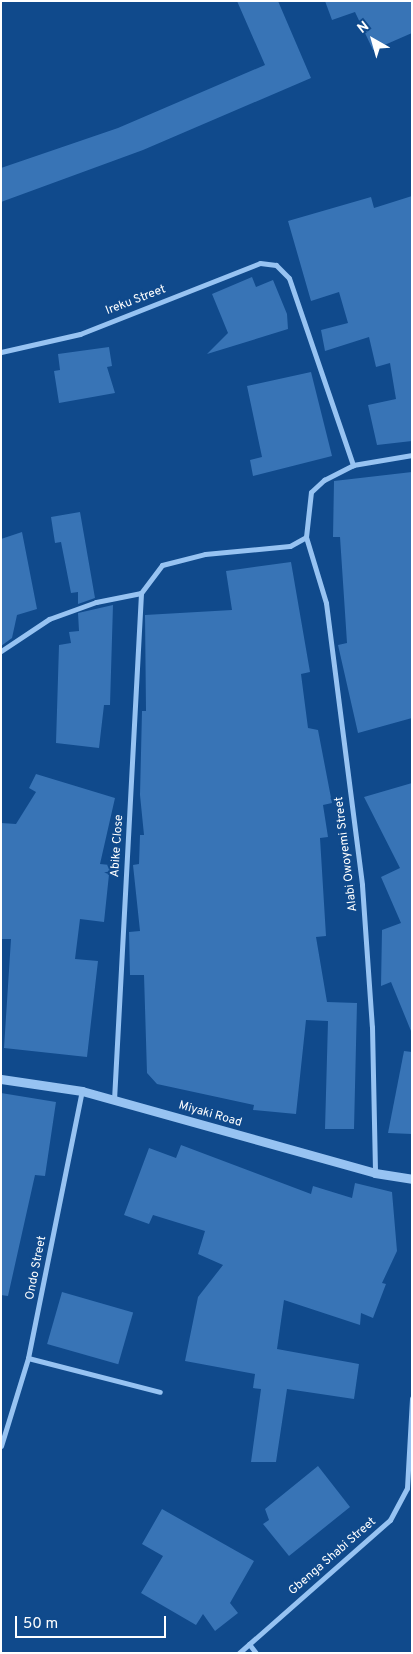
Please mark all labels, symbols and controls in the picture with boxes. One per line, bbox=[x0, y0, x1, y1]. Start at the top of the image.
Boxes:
north arrow bbox=[348, 15, 398, 65]
text: N bbox=[354, 18, 373, 38]
street label: Ireku Street bbox=[104, 283, 168, 319]
street label: Alabi Owoyemi Street bbox=[333, 796, 361, 912]
street label: Abike Close bbox=[109, 814, 127, 878]
street label: Miyaki Road bbox=[177, 1099, 243, 1131]
street label: Ondo Street bbox=[24, 1235, 50, 1301]
street label: Gbenga Shabi Street bbox=[287, 1515, 379, 1599]
scale bar bbox=[18, 1606, 169, 1638]
text: 50 m bbox=[23, 1615, 58, 1634]

